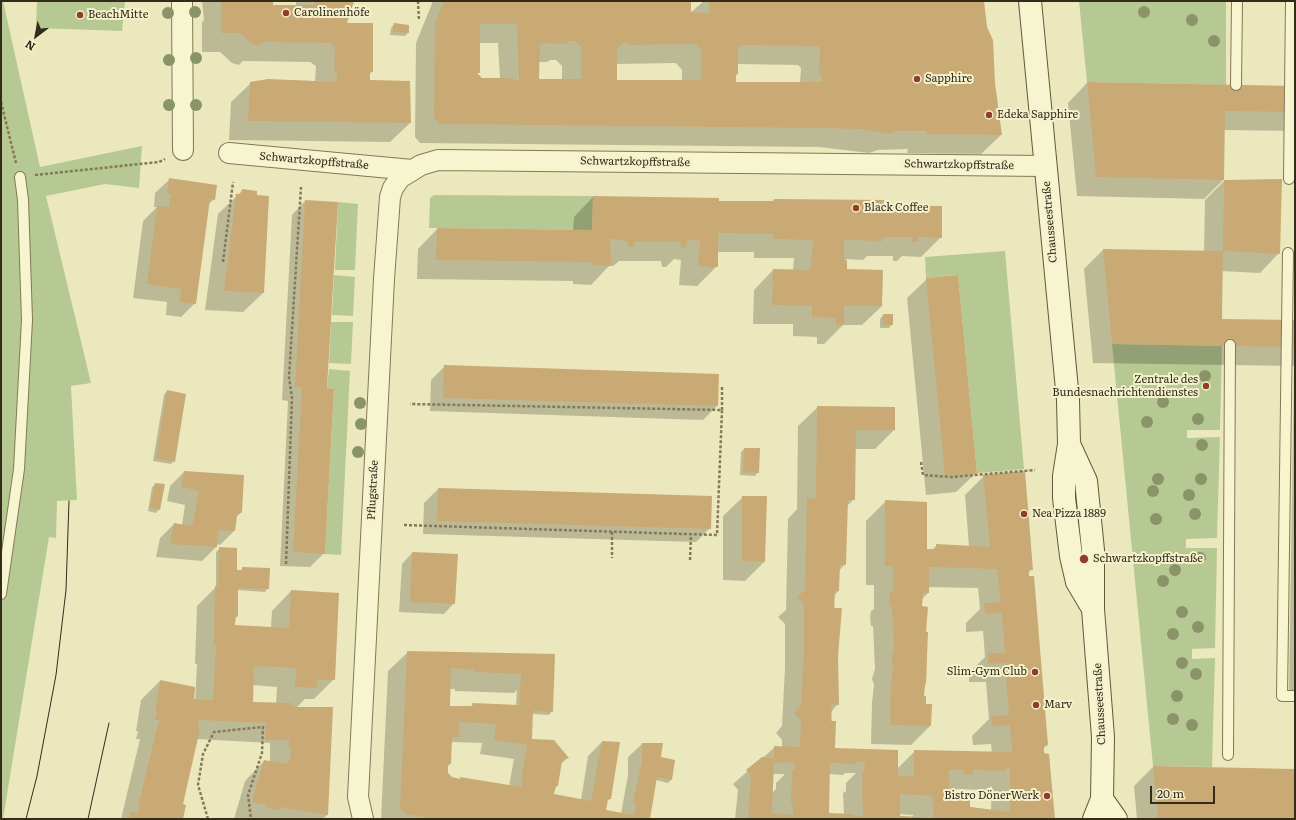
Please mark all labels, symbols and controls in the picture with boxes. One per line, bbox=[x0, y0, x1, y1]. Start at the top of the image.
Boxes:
place label: Carolinenhöfe bbox=[294, 6, 370, 20]
place label: BeachMitte bbox=[88, 8, 148, 22]
marker: Carolinenhöfe bbox=[281, 8, 291, 18]
marker: BeachMitte bbox=[75, 10, 85, 20]
north arrow bbox=[16, 16, 56, 56]
text: N bbox=[21, 37, 38, 55]
place label: Sapphire bbox=[925, 72, 972, 86]
marker: Sapphire bbox=[912, 74, 922, 84]
place label: Edeka Sapphire bbox=[997, 108, 1078, 122]
marker: Edeka Sapphire bbox=[984, 110, 994, 120]
street label: Schwartzkopffstraße bbox=[259, 150, 369, 172]
street label: Schwartzkopffstraße bbox=[580, 154, 690, 170]
street label: Schwartzkopffstraße bbox=[904, 157, 1014, 173]
street label: Chausseestraße bbox=[1040, 181, 1060, 263]
place label: Black Coffee bbox=[864, 201, 928, 215]
marker: Black Coffee bbox=[851, 203, 861, 213]
place label: Zentrale des Bundesnachrichtendienstes bbox=[1052, 373, 1198, 399]
marker: Zentrale des Bundesnachrichtendienstes bbox=[1201, 381, 1211, 391]
street label: Pflugstraße bbox=[365, 460, 381, 520]
place label: Nea Pizza 1889 bbox=[1032, 507, 1106, 521]
marker: Nea Pizza 1889 bbox=[1019, 509, 1029, 519]
place label: Schwartzkopffstraße bbox=[1093, 552, 1203, 566]
marker: Schwartzkopffstraße bbox=[1078, 553, 1090, 565]
street label: Chausseestraße bbox=[1091, 663, 1109, 745]
place label: Slim-Gym Club bbox=[947, 665, 1027, 679]
marker: Slim-Gym Club bbox=[1030, 667, 1040, 677]
place label: Marv bbox=[1044, 698, 1072, 712]
marker: Marv bbox=[1031, 700, 1041, 710]
scale bar bbox=[1152, 778, 1217, 804]
text: 20 m bbox=[1157, 784, 1184, 802]
place label: Bistro DönerWerk bbox=[944, 789, 1039, 803]
marker: Bistro DönerWerk bbox=[1042, 791, 1052, 801]

